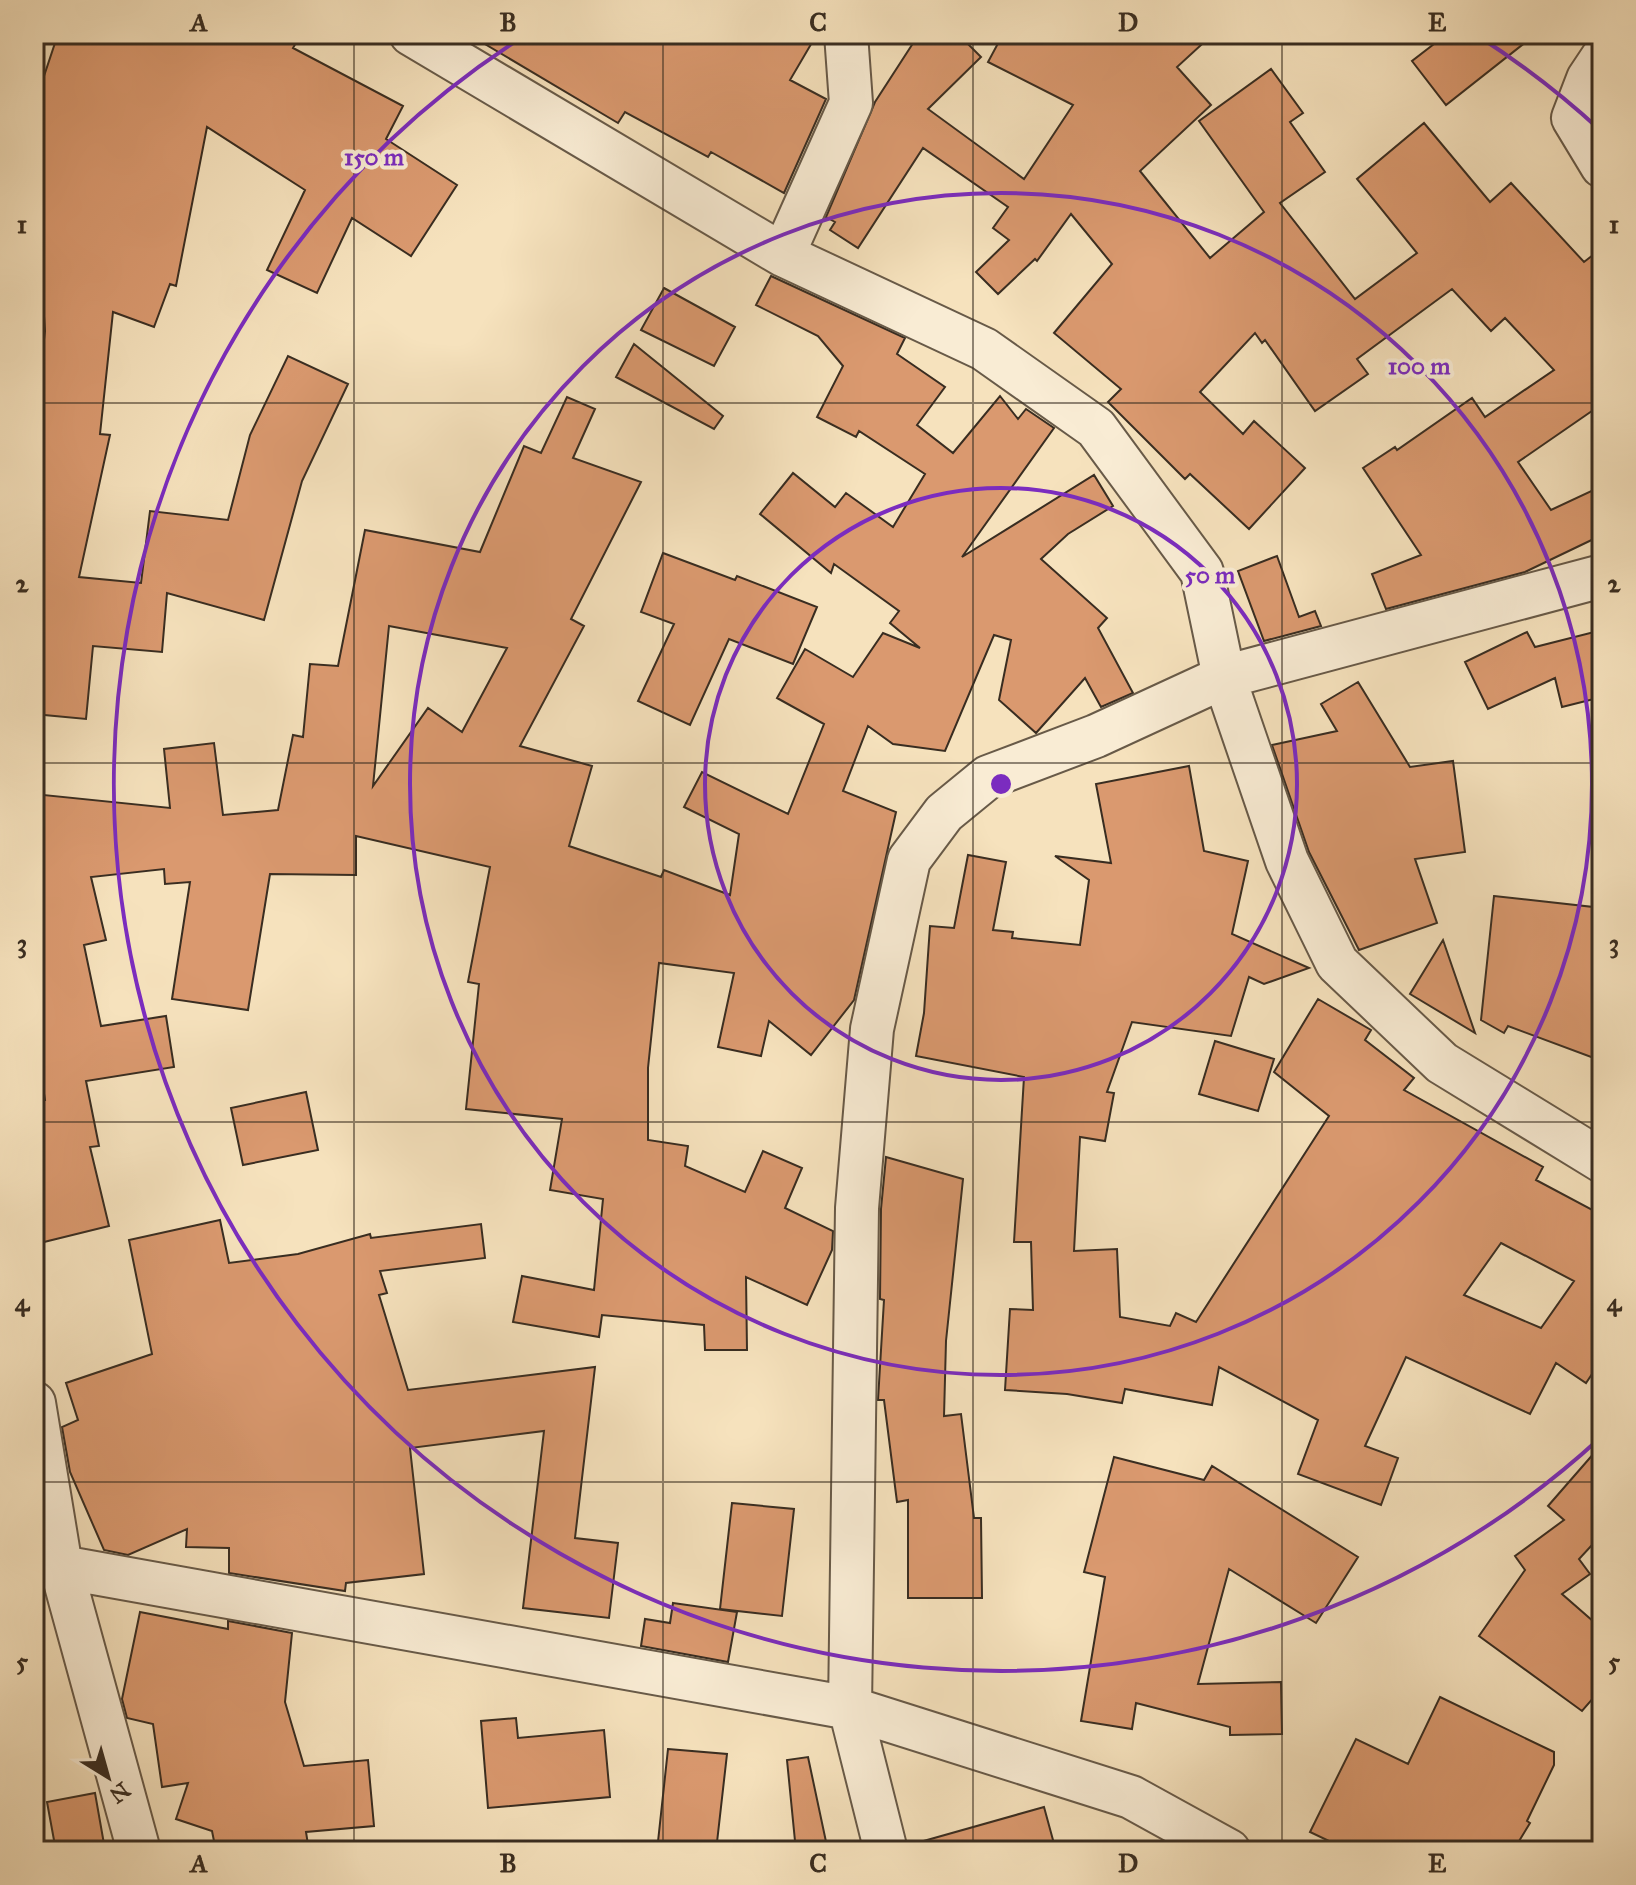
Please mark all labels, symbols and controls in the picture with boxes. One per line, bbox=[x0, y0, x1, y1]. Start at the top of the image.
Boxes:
text: A bbox=[188, 6, 208, 38]
text: B bbox=[499, 6, 517, 38]
text: C bbox=[809, 6, 827, 38]
text: D bbox=[1118, 6, 1138, 38]
text: E bbox=[1428, 6, 1447, 38]
text: 150 m bbox=[344, 142, 405, 172]
text: 1 bbox=[17, 208, 27, 240]
text: 1 bbox=[1609, 208, 1619, 240]
text: 100 m bbox=[1388, 351, 1451, 381]
text: 50 m bbox=[1185, 560, 1236, 590]
text: 2 bbox=[16, 567, 30, 599]
text: 2 bbox=[1608, 567, 1622, 599]
centre of rings bbox=[987, 770, 1015, 798]
text: 3 bbox=[17, 927, 27, 959]
text: 3 bbox=[1609, 927, 1619, 959]
text: 4 bbox=[15, 1286, 31, 1318]
text: 4 bbox=[1607, 1286, 1623, 1318]
text: 5 bbox=[16, 1645, 29, 1677]
text: 5 bbox=[1608, 1645, 1621, 1677]
north arrow bbox=[68, 1737, 148, 1817]
text: N bbox=[104, 1776, 135, 1809]
text: A bbox=[188, 1847, 208, 1879]
text: B bbox=[499, 1847, 517, 1879]
text: C bbox=[809, 1847, 827, 1879]
text: D bbox=[1118, 1847, 1138, 1879]
text: E bbox=[1428, 1847, 1447, 1879]

